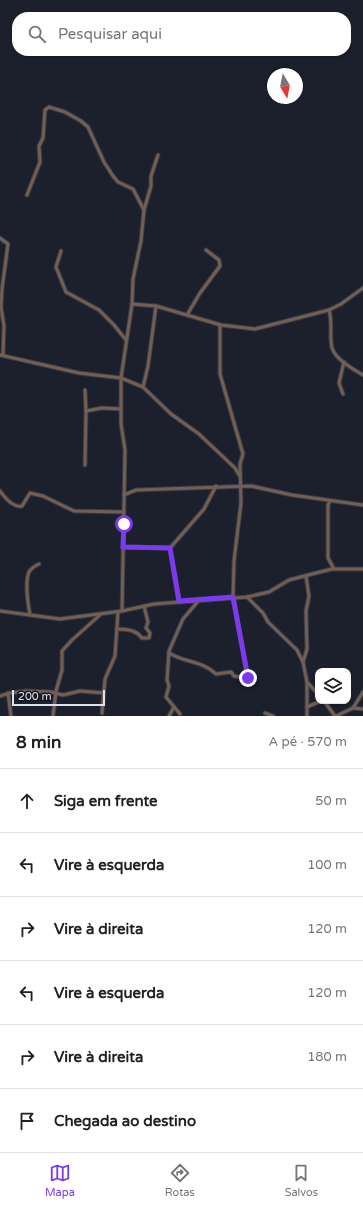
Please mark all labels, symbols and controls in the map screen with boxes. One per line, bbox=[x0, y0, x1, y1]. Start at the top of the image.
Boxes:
search box bbox=[12, 12, 351, 56]
icon: search bbox=[26, 23, 48, 45]
text: Pesquisar aqui bbox=[58, 25, 162, 43]
north arrow bbox=[267, 68, 303, 104]
route start bbox=[115, 515, 133, 533]
map controls bbox=[315, 668, 351, 704]
button: layers bbox=[315, 668, 351, 704]
route end bbox=[239, 669, 257, 687]
scale bar bbox=[12, 688, 105, 707]
text: 200 m bbox=[18, 690, 52, 703]
text: 8 min bbox=[16, 732, 61, 753]
text: A pé · 570 m bbox=[268, 734, 347, 750]
icon: ahead bbox=[16, 790, 38, 812]
text: Siga em frente bbox=[54, 792, 158, 810]
text: 50 m bbox=[315, 793, 347, 809]
icon: left bbox=[16, 854, 38, 876]
text: Vire à esquerda bbox=[54, 856, 164, 874]
text: 100 m bbox=[307, 857, 347, 873]
icon: right bbox=[16, 918, 38, 940]
text: Vire à direita bbox=[54, 920, 143, 938]
text: 120 m bbox=[307, 921, 347, 937]
icon: left bbox=[16, 982, 38, 1004]
text: Vire à esquerda bbox=[54, 984, 164, 1002]
text: 120 m bbox=[307, 985, 347, 1001]
icon: right bbox=[16, 1046, 38, 1068]
text: Vire à direita bbox=[54, 1048, 143, 1066]
text: 180 m bbox=[307, 1049, 347, 1065]
icon: arrive bbox=[16, 1110, 38, 1132]
text: Chegada ao destino bbox=[54, 1112, 196, 1130]
tab: Mapa bbox=[45, 1162, 75, 1199]
tab: Rotas bbox=[165, 1162, 195, 1199]
tab: Salvos bbox=[285, 1162, 318, 1199]

